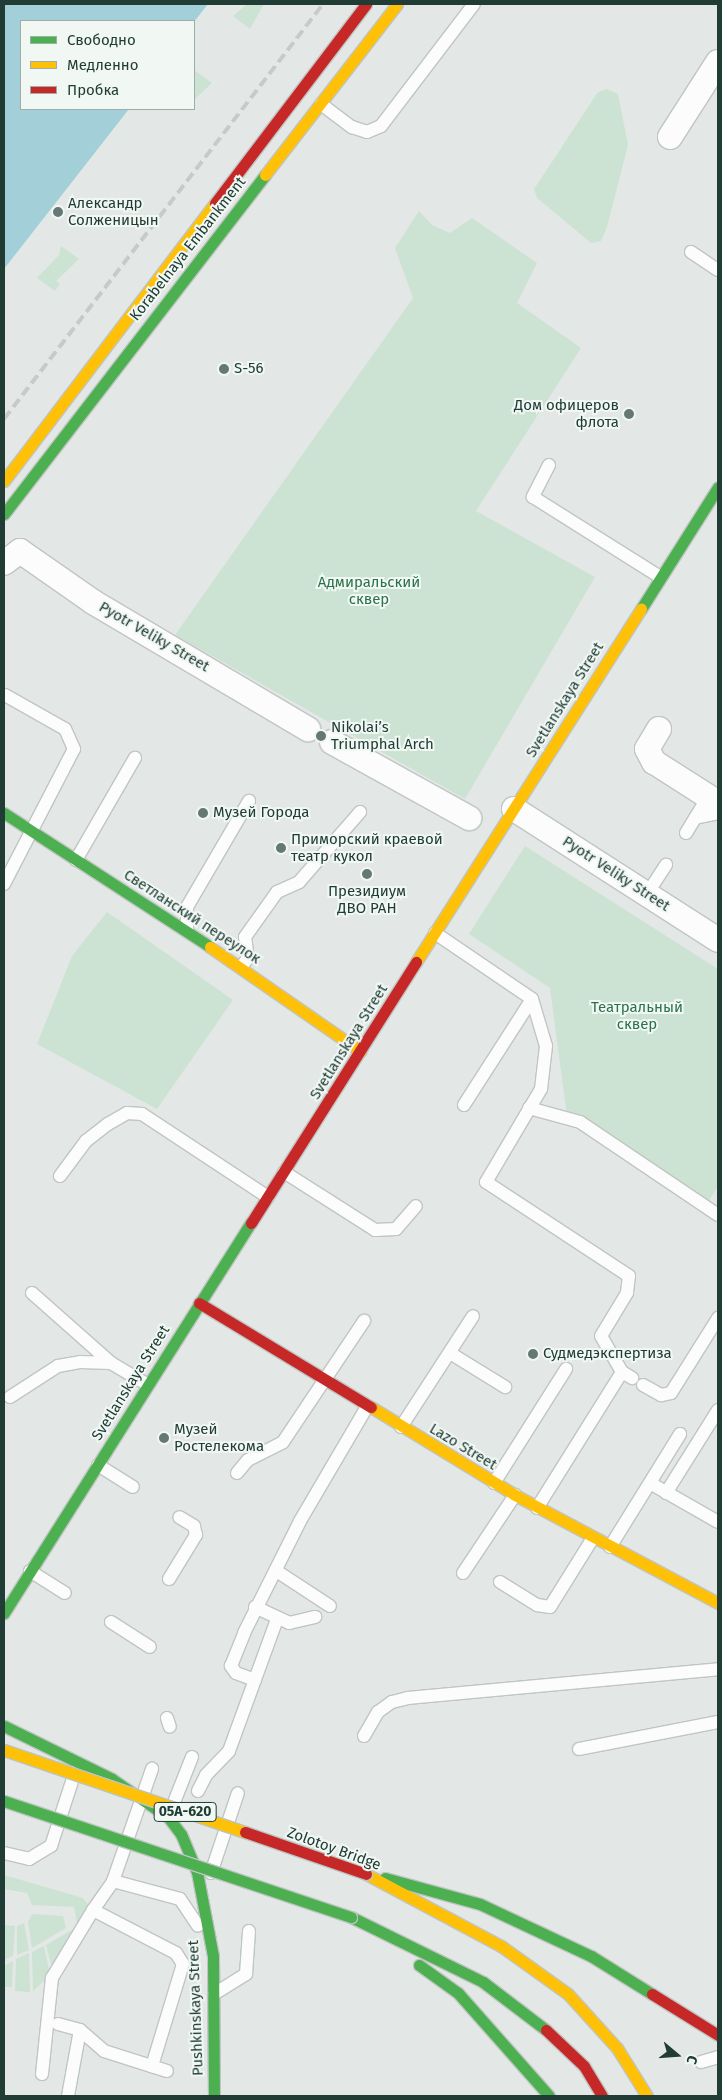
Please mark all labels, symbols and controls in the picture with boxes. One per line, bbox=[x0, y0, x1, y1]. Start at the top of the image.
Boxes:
legend bbox=[20, 20, 195, 110]
text: Свободно bbox=[67, 31, 136, 49]
text: Медленно bbox=[67, 56, 139, 74]
text: Пробка bbox=[67, 81, 119, 99]
street label: Korabelnaya Embankment bbox=[126, 173, 250, 325]
place label: Александр Солженицын bbox=[68, 194, 159, 229]
marker: Александр Солженицын bbox=[52, 206, 64, 218]
place label: S-56 bbox=[234, 360, 264, 378]
marker: S-56 bbox=[218, 363, 230, 375]
place label: Дом офицеров флота bbox=[514, 396, 619, 431]
marker: Дом офицеров флота bbox=[623, 408, 635, 420]
park label: Адмиральский сквер bbox=[318, 573, 420, 608]
street label: Pyotr Veliky Street bbox=[96, 598, 212, 676]
street label: Svetlanskaya Street bbox=[522, 639, 608, 761]
place label: Nikolai’s Triumphal Arch bbox=[331, 718, 434, 753]
marker: Nikolai’s Triumphal Arch bbox=[315, 730, 327, 742]
place label: Музей Города bbox=[213, 804, 309, 822]
marker: Музей Города bbox=[197, 807, 209, 819]
place label: Приморский краевой театр кукол bbox=[291, 830, 443, 865]
street label: Pyotr Veliky Street bbox=[559, 833, 673, 915]
marker: Приморский краевой театр кукол bbox=[275, 842, 287, 854]
street label: Светланский переулок bbox=[120, 866, 264, 968]
marker: Президиум ДВО РАН bbox=[361, 868, 373, 880]
place label: Президиум ДВО РАН bbox=[328, 882, 406, 917]
street label: Svetlanskaya Street bbox=[306, 981, 392, 1103]
park label: Театральный сквер bbox=[591, 998, 683, 1033]
street label: Svetlanskaya Street bbox=[88, 1322, 174, 1444]
place label: Судмедэкспертиза bbox=[543, 1345, 672, 1363]
marker: Судмедэкспертиза bbox=[527, 1348, 539, 1360]
place label: Музей Ростелекома bbox=[174, 1420, 264, 1455]
street label: Lazo Street bbox=[426, 1420, 500, 1474]
marker: Музей Ростелекома bbox=[158, 1432, 170, 1444]
road number: 05А-620 bbox=[152, 1800, 218, 1824]
street label: Zolotoy Bridge bbox=[285, 1824, 383, 1874]
street label: Pushkinskaya Street bbox=[185, 1940, 207, 2076]
north arrow bbox=[652, 2030, 702, 2080]
text: С bbox=[682, 2053, 701, 2066]

